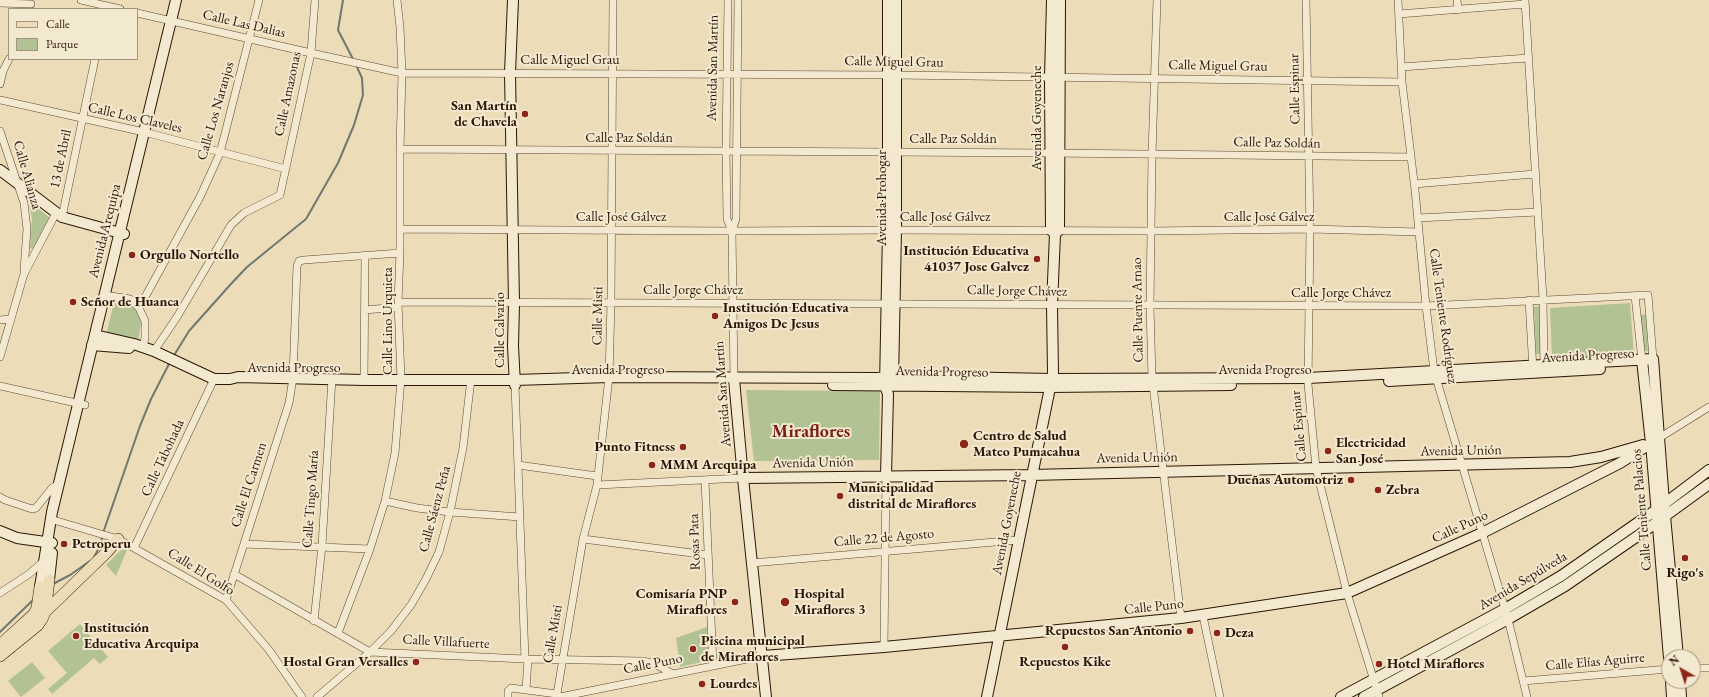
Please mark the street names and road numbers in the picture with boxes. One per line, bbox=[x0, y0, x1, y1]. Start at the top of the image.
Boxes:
street label: Calle Las Dalias bbox=[201, 6, 287, 42]
street label: Avenida San Martín bbox=[704, 15, 722, 121]
street label: Calle Amazonas bbox=[271, 50, 305, 138]
street label: Calle Miguel Grau bbox=[520, 52, 620, 68]
street label: Calle Miguel Grau bbox=[844, 53, 944, 71]
street label: Calle Espinar bbox=[1286, 53, 1304, 125]
street label: Calle Miguel Grau bbox=[1168, 57, 1268, 75]
street label: Calle Los Naranjos bbox=[194, 60, 238, 162]
street label: Avenida Goyeneche bbox=[1029, 65, 1045, 171]
street label: Calle Los Claveles bbox=[86, 99, 184, 137]
street label: 13 de Abril bbox=[47, 128, 75, 190]
street label: Calle Paz Soldán bbox=[585, 130, 673, 146]
street label: Calle Paz Soldán bbox=[909, 131, 997, 147]
street label: Calle Paz Soldán bbox=[1233, 134, 1321, 152]
street label: Calle Alianza bbox=[9, 139, 45, 211]
street label: Avenida Prohogar bbox=[874, 150, 890, 246]
street label: Avenida Arequipa bbox=[85, 182, 125, 280]
street label: Calle José Gálvez bbox=[576, 209, 666, 225]
street label: Calle José Gálvez bbox=[900, 209, 990, 225]
street label: Calle José Gálvez bbox=[1224, 209, 1314, 225]
street label: Calle Teniente Rodríguez bbox=[1425, 247, 1461, 385]
street label: Calle Puente Arnao bbox=[1129, 257, 1147, 363]
street label: Calle Lino Urquieta bbox=[380, 267, 396, 375]
street label: Calle Jorge Chávez bbox=[643, 282, 743, 298]
street label: Calle Jorge Chávez bbox=[967, 282, 1067, 300]
street label: Calle Jorge Chávez bbox=[1291, 285, 1391, 301]
street label: Calle Misti bbox=[589, 286, 607, 346]
street label: Calle Calvario bbox=[492, 292, 508, 368]
street label: Avenida San Martín bbox=[711, 340, 735, 448]
street label: Avenida Progreso bbox=[1541, 345, 1635, 367]
street label: Avenida Progreso bbox=[247, 360, 341, 376]
street label: Avenida Progreso bbox=[571, 362, 665, 378]
street label: Avenida Progreso bbox=[1218, 362, 1312, 378]
street label: Avenida Progreso bbox=[895, 363, 989, 381]
street label: Calle Espinar bbox=[1288, 390, 1310, 462]
street label: Calle Tabohada bbox=[138, 417, 188, 499]
street label: Calle El Carmen bbox=[227, 440, 271, 530]
street label: Avenida Unión bbox=[1420, 442, 1502, 460]
street label: Calle Teniente Palacios bbox=[1628, 448, 1656, 572]
street label: Calle Tingo María bbox=[299, 449, 323, 549]
street label: Avenida Unión bbox=[1096, 449, 1178, 467]
street label: Avenida Unión bbox=[772, 454, 854, 472]
street label: Calle Sáenz Peña bbox=[415, 464, 455, 554]
street label: Avenida Goyeneche bbox=[989, 470, 1025, 576]
street label: Calle Puno bbox=[1429, 507, 1491, 547]
street label: Rosas Pata bbox=[686, 513, 704, 571]
street label: Calle 22 de Agosto bbox=[833, 525, 935, 551]
street label: Calle El Golfo bbox=[164, 545, 238, 599]
street label: Avenida Sepúlveda bbox=[1476, 548, 1570, 614]
street label: Calle Puno bbox=[1123, 596, 1185, 618]
street label: Calle Misti bbox=[540, 604, 566, 664]
street label: Calle Villafuerte bbox=[402, 631, 490, 653]
street label: Calle Elías Aguirre bbox=[1545, 649, 1645, 675]
street label: Calle Puno bbox=[622, 650, 684, 678]

